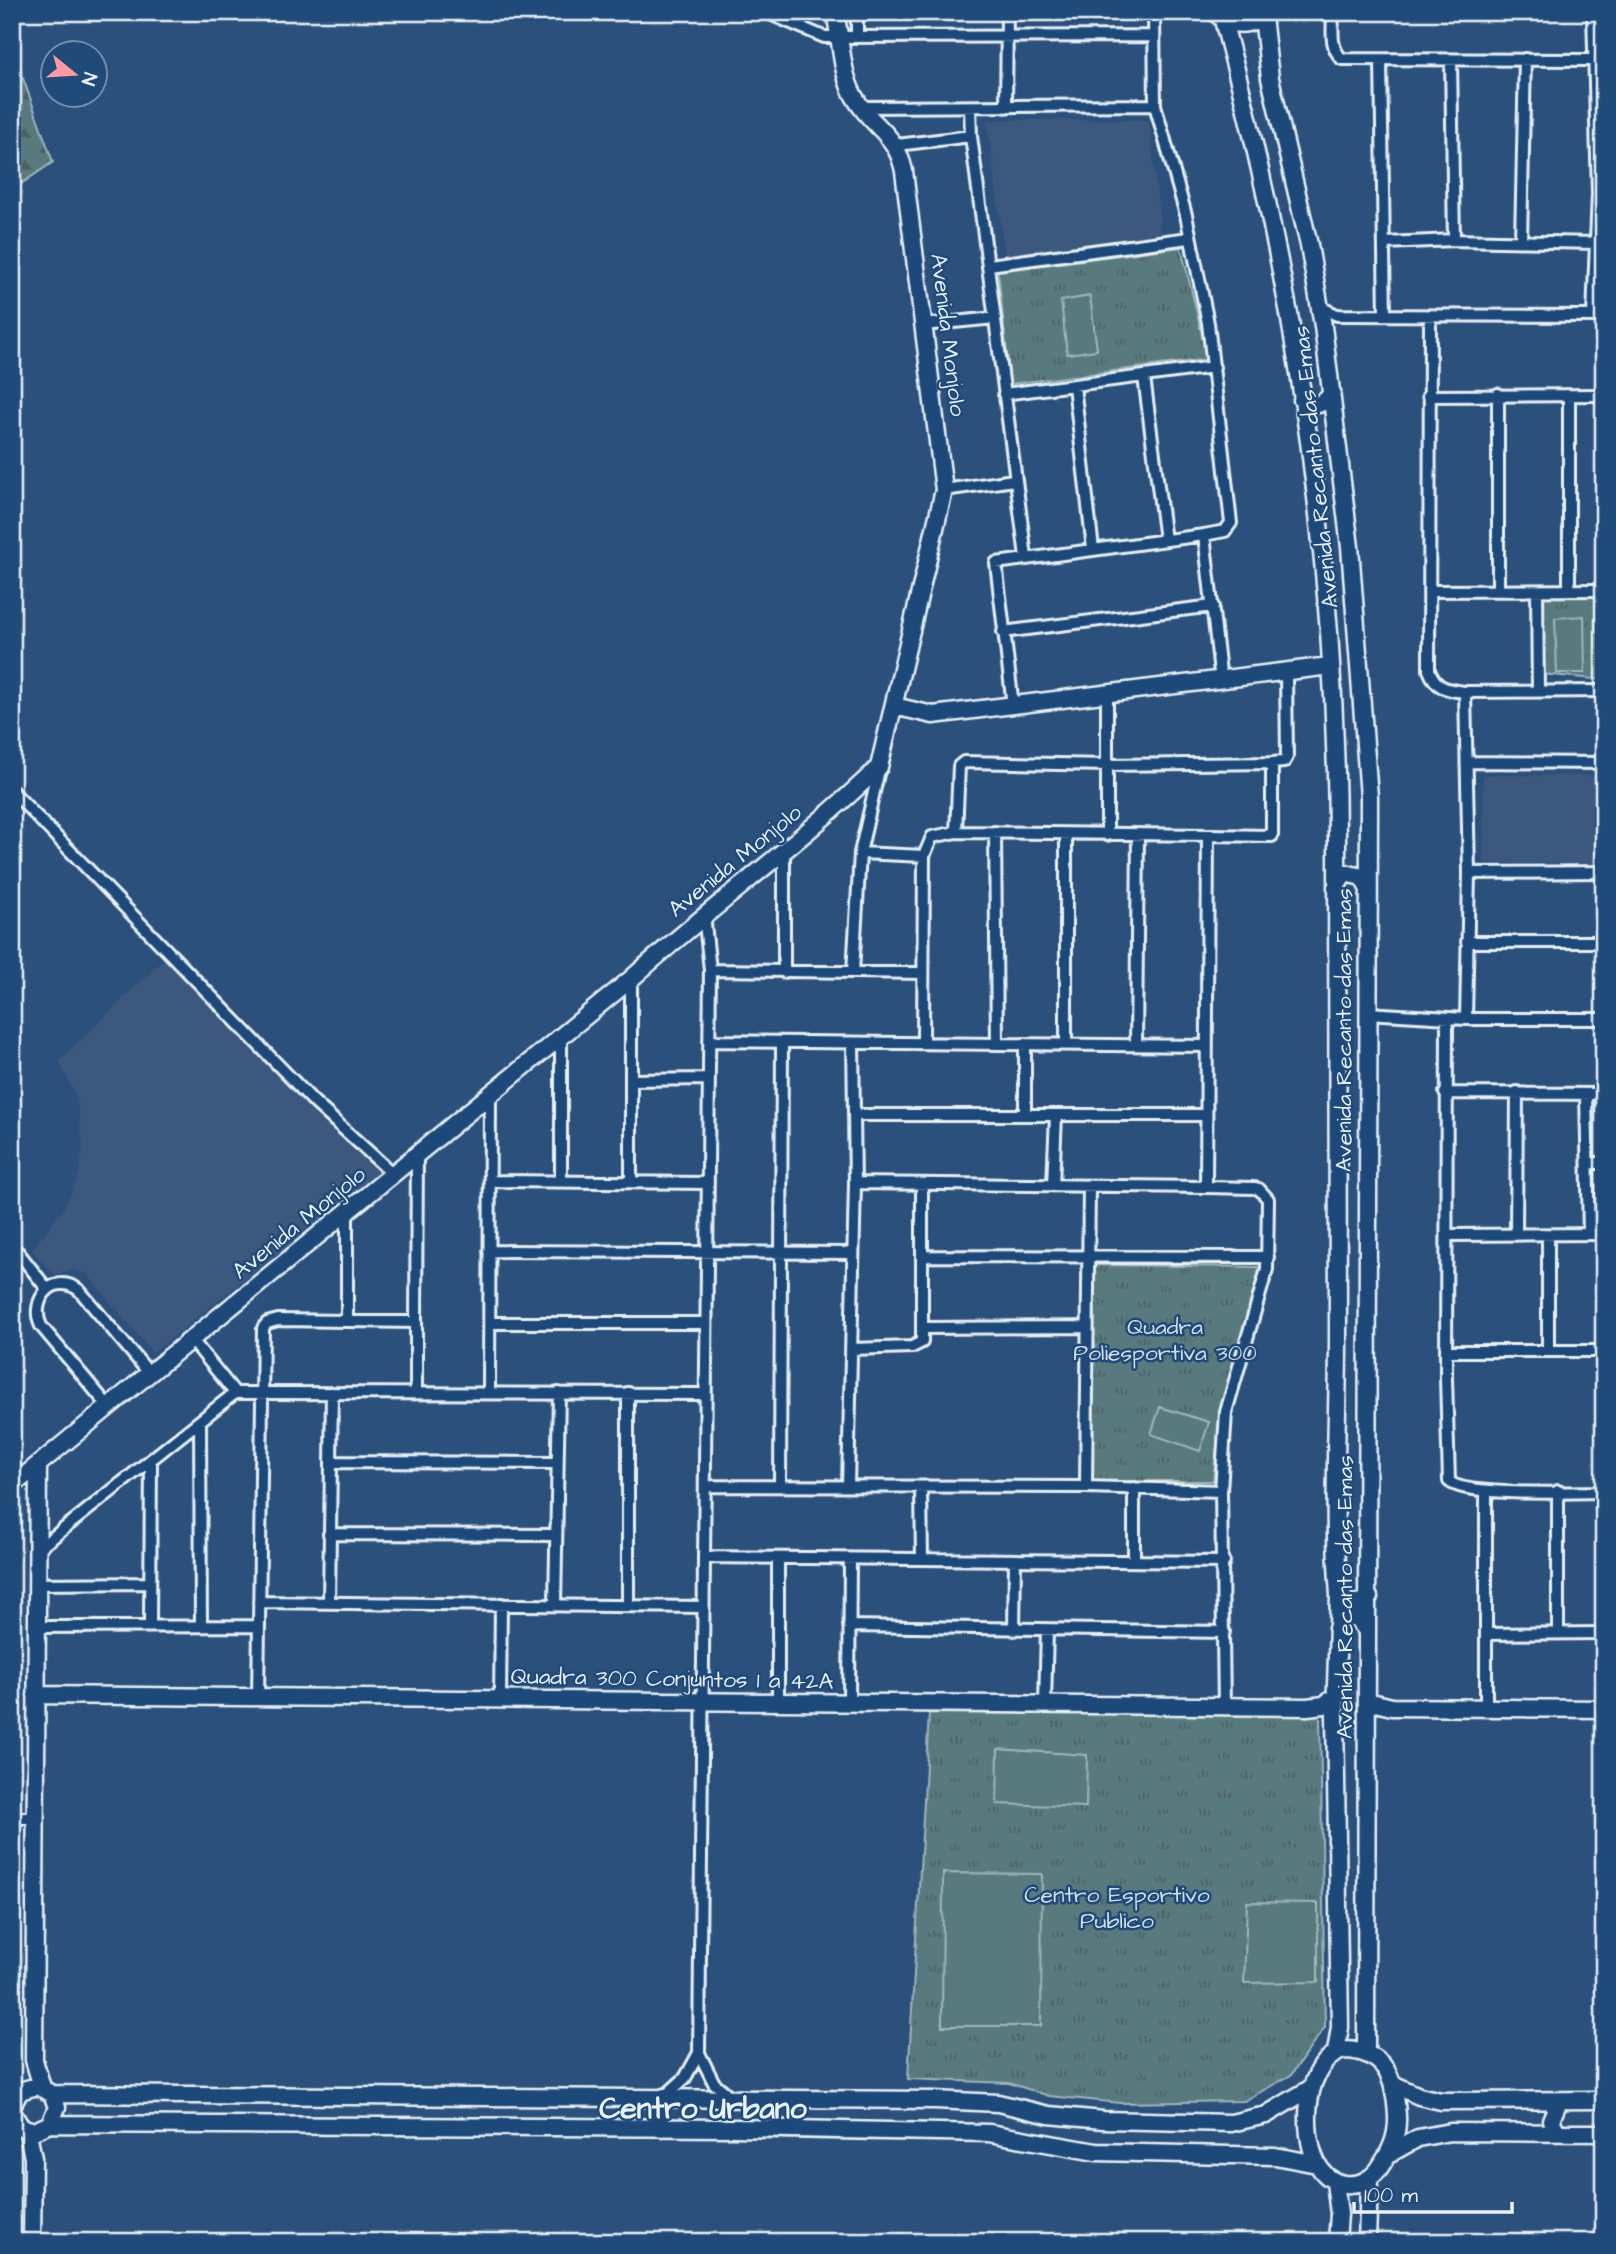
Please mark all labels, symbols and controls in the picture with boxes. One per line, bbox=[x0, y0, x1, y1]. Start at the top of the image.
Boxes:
north arrow bbox=[38, 38, 108, 108]
text: N bbox=[74, 69, 103, 89]
street label: Avenida Monjolo bbox=[922, 252, 974, 418]
street label: Avenida Recanto das Emas bbox=[1285, 324, 1347, 610]
street label: Avenida Monjolo bbox=[661, 797, 809, 925]
street label: Avenida Recanto das Emas bbox=[1328, 888, 1360, 1172]
street label: Avenida Monjolo bbox=[225, 1159, 373, 1287]
park label: Quadra Poliesportiva 300 bbox=[1073, 1311, 1257, 1369]
street label: Avenida Recanto das Emas bbox=[1329, 1455, 1361, 1739]
street label: Quadra 300 Conjuntos 1 a 42A bbox=[510, 1660, 834, 1698]
park label: Centro Esportivo Publico bbox=[1024, 1879, 1210, 1937]
district label: Centro Urbano bbox=[599, 2088, 807, 2130]
scale bar bbox=[1354, 2170, 1511, 2214]
text: 100 m bbox=[1364, 2181, 1419, 2210]

